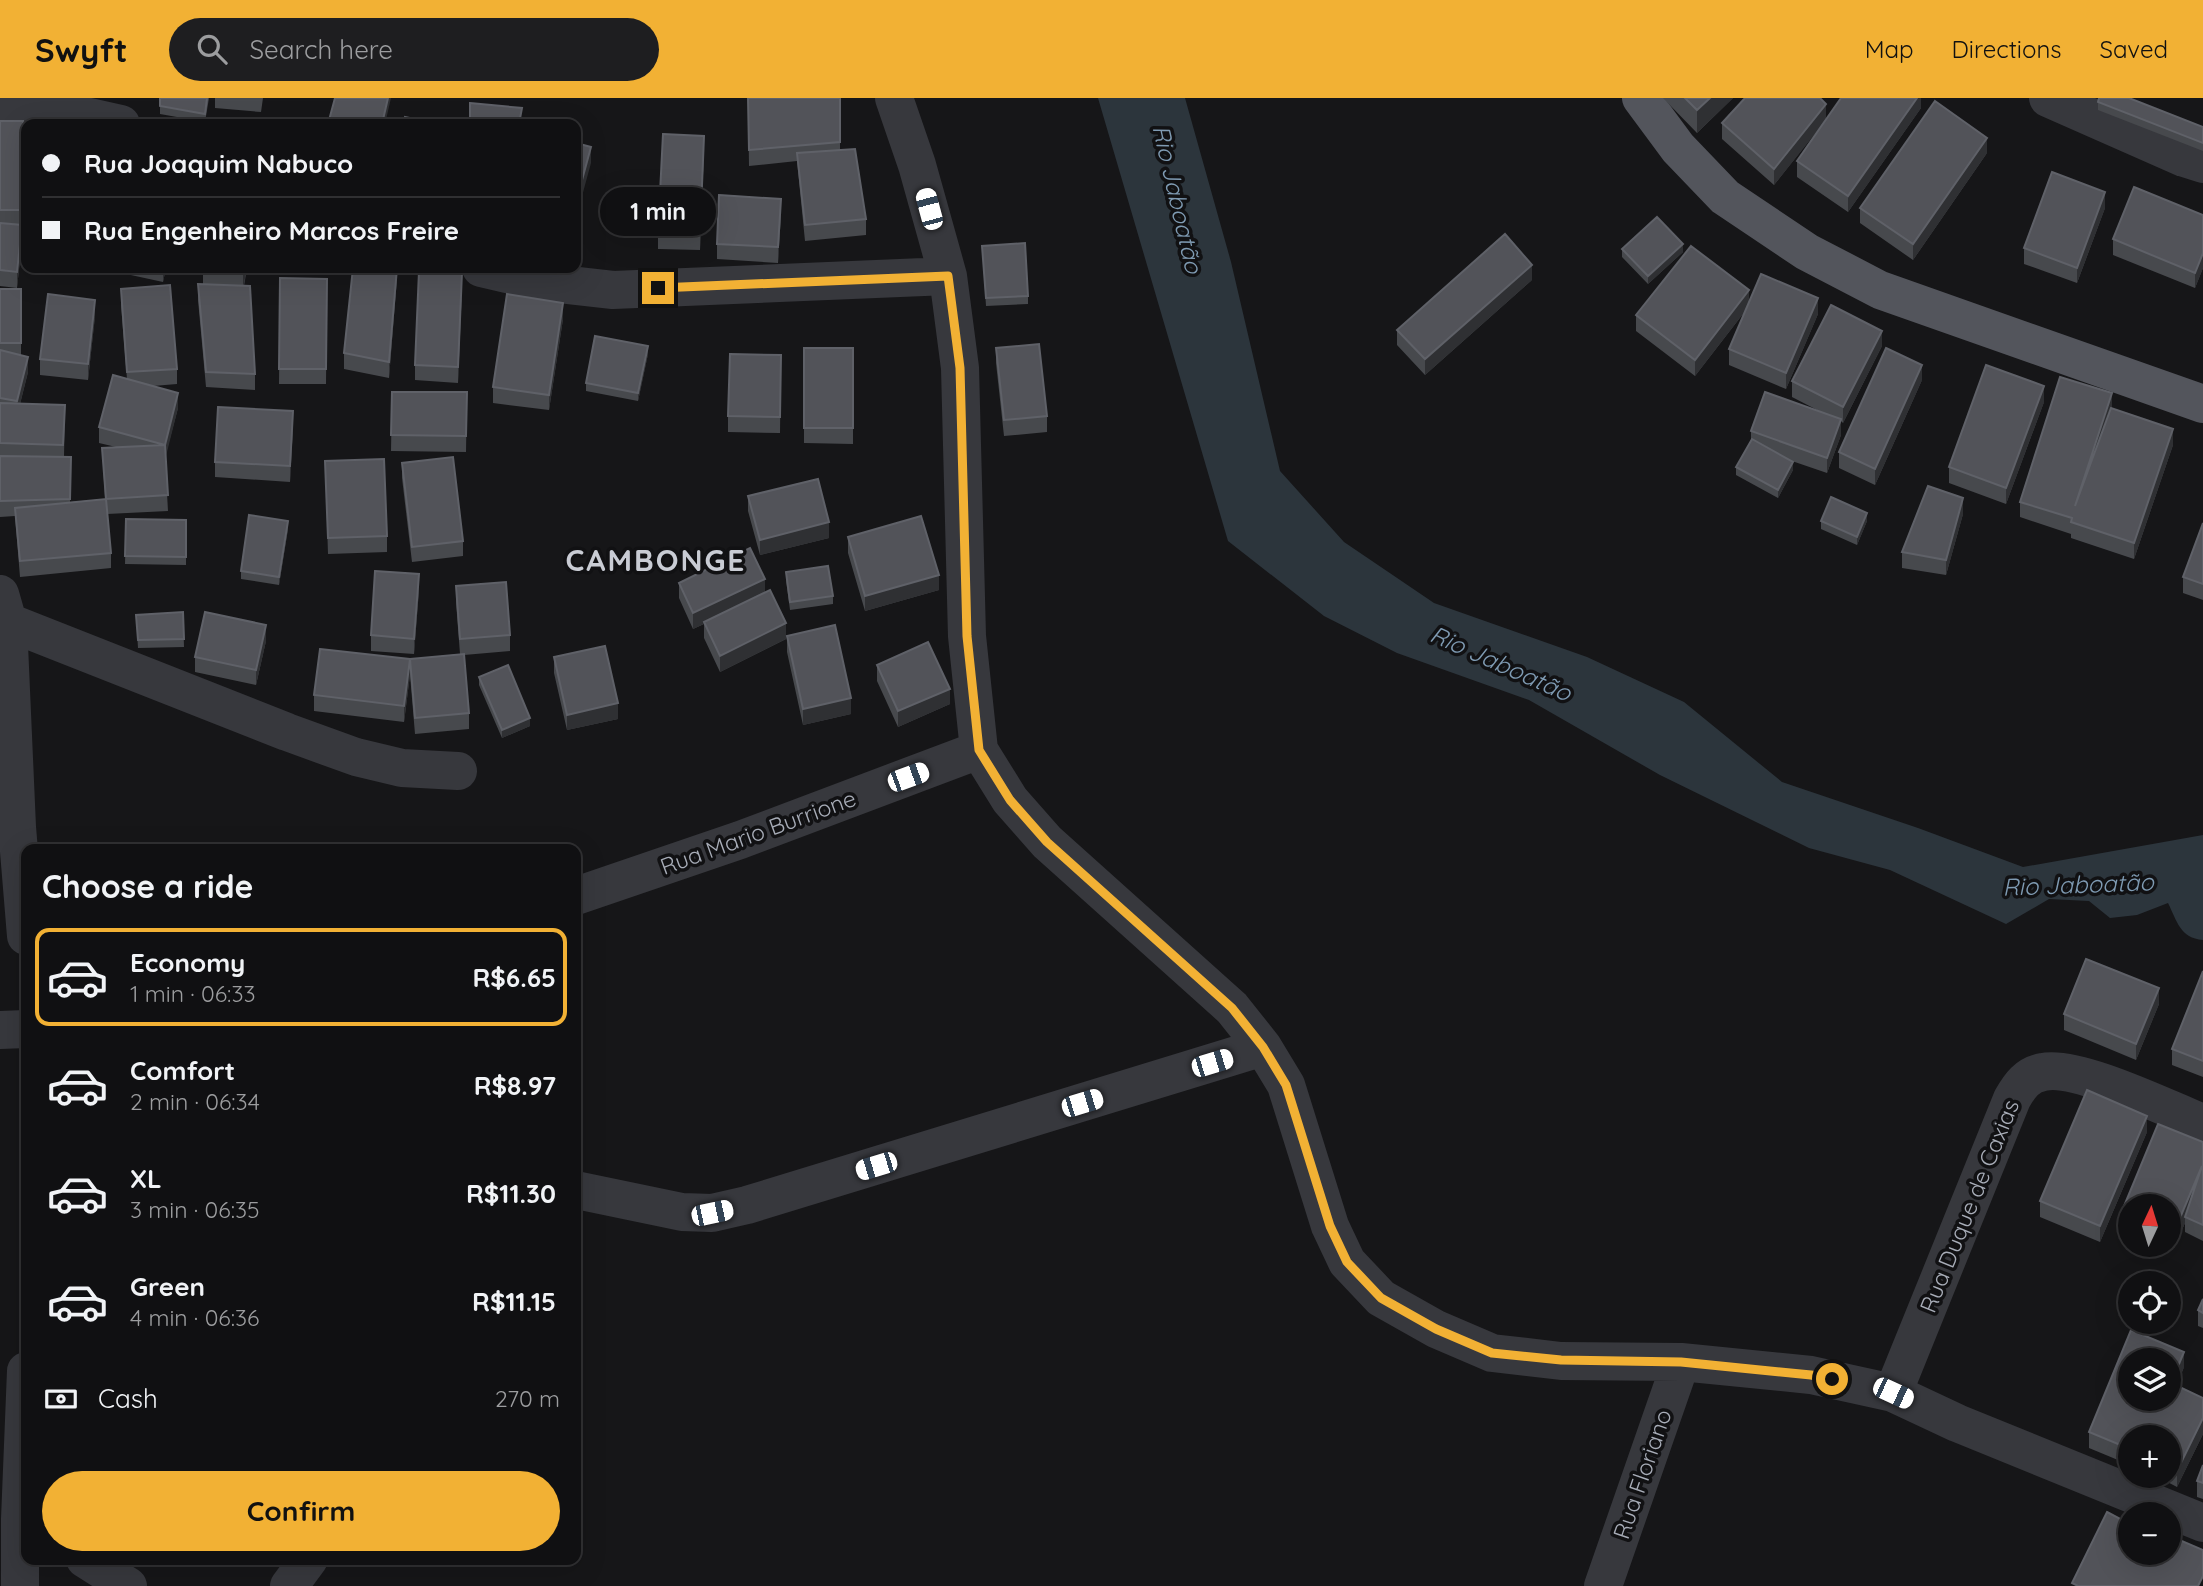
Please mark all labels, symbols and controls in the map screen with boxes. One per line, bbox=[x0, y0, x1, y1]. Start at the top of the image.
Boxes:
search box bbox=[169, 18, 659, 81]
text: Swyft bbox=[35, 29, 127, 70]
icon: search bbox=[193, 30, 231, 68]
text: Search here bbox=[249, 33, 393, 66]
text: Map bbox=[1865, 34, 1914, 64]
text: Directions bbox=[1952, 34, 2062, 64]
text: Saved bbox=[2100, 34, 2168, 64]
water label: Rio Jaboatão bbox=[1146, 122, 1210, 278]
text: Rua Joaquim Nabuco bbox=[84, 147, 353, 180]
callout: 1 min bbox=[600, 186, 716, 236]
car bbox=[914, 186, 945, 232]
text: 1 min bbox=[630, 197, 686, 226]
text: Rua Engenheiro Marcos Freire bbox=[84, 214, 459, 247]
route end bbox=[642, 272, 674, 304]
district label: CAMBONGE bbox=[565, 541, 747, 579]
water label: Rio Jaboatão bbox=[1426, 619, 1578, 708]
car bbox=[885, 760, 932, 794]
street label: Rua Mario Burrione bbox=[656, 783, 860, 881]
text: Choose a ride bbox=[42, 866, 254, 906]
water label: Rio Jaboatão bbox=[2002, 866, 2156, 902]
icon: car bbox=[46, 946, 109, 1009]
text: Economy bbox=[130, 946, 245, 979]
text: R$6.65 bbox=[472, 961, 556, 994]
text: 1 min · 06:33 bbox=[130, 979, 256, 1008]
car bbox=[1189, 1047, 1236, 1079]
icon: car bbox=[46, 1054, 109, 1117]
text: Comfort bbox=[130, 1054, 235, 1087]
text: R$8.97 bbox=[474, 1069, 556, 1102]
text: 2 min · 06:34 bbox=[130, 1087, 260, 1116]
car bbox=[1059, 1087, 1106, 1119]
street label: Rua Duque de Caxias bbox=[1913, 1095, 2025, 1317]
car bbox=[853, 1150, 900, 1182]
icon: car bbox=[46, 1162, 109, 1225]
text: XL bbox=[130, 1162, 162, 1195]
text: R$11.30 bbox=[466, 1177, 556, 1210]
north arrow bbox=[2118, 1194, 2180, 1256]
map controls bbox=[2118, 1194, 2181, 1565]
text: 3 min · 06:35 bbox=[130, 1195, 260, 1224]
car bbox=[690, 1198, 735, 1228]
icon: car bbox=[46, 1270, 109, 1333]
text: Green bbox=[130, 1270, 205, 1303]
button: locate bbox=[2118, 1271, 2181, 1334]
text: R$11.15 bbox=[472, 1285, 556, 1318]
text: 4 min · 06:36 bbox=[130, 1303, 259, 1332]
button: layers bbox=[2118, 1348, 2181, 1411]
route start bbox=[1816, 1363, 1848, 1395]
car bbox=[1870, 1375, 1917, 1411]
icon: cash bbox=[42, 1380, 80, 1418]
text: Cash bbox=[98, 1382, 158, 1415]
text: 270 m bbox=[495, 1384, 560, 1413]
street label: Rua Floriano bbox=[1606, 1405, 1678, 1543]
button: + bbox=[2118, 1425, 2181, 1488]
button: Confirm bbox=[42, 1471, 560, 1551]
button: − bbox=[2118, 1502, 2181, 1565]

